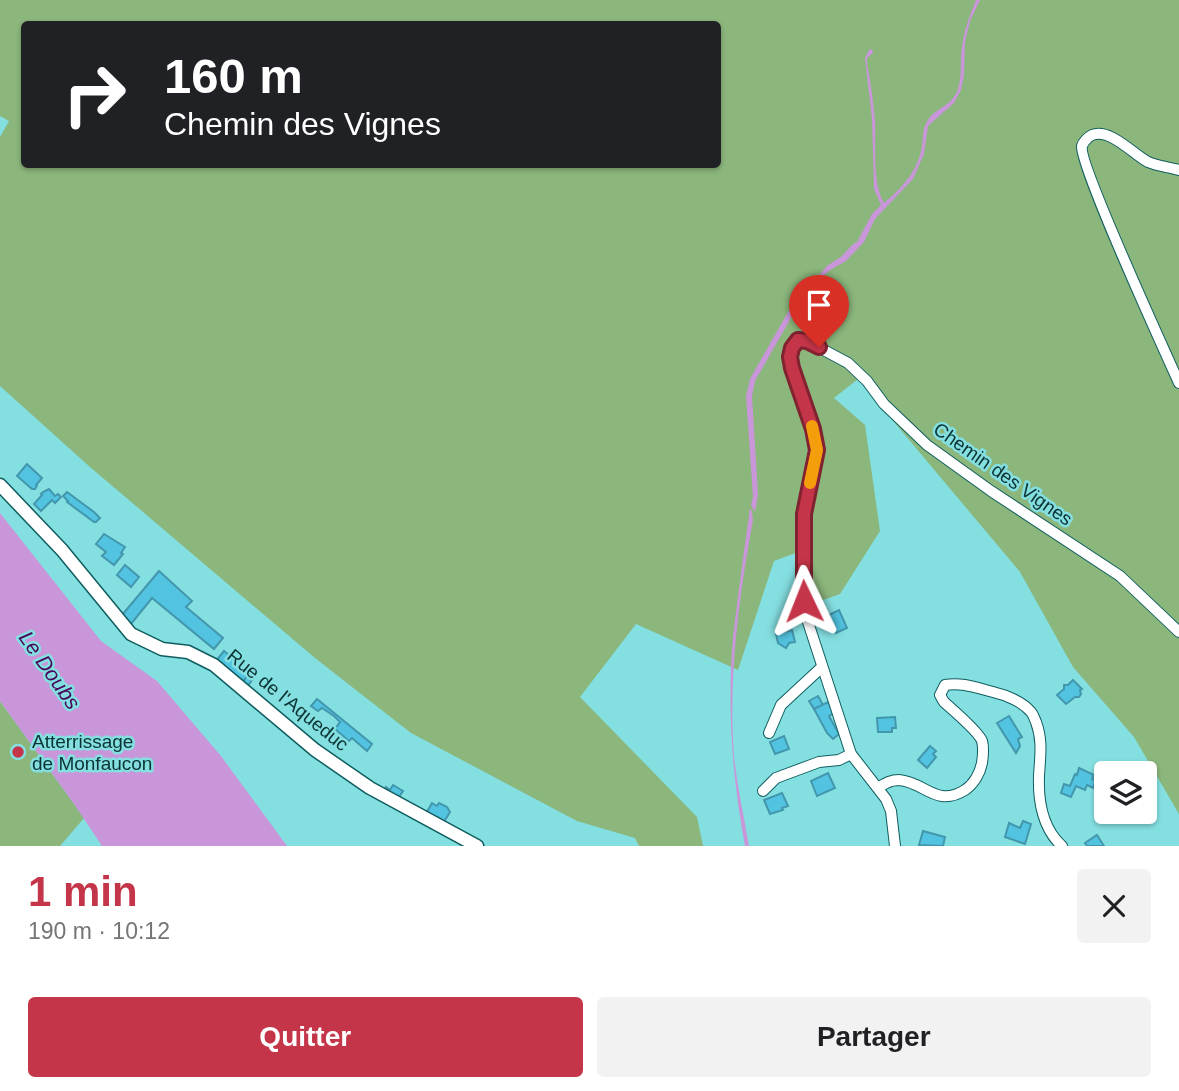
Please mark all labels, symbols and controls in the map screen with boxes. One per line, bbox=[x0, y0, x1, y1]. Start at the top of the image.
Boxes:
icon: right bbox=[49, 49, 140, 140]
text: 160 m bbox=[164, 49, 303, 103]
text: Chemin des Vignes bbox=[164, 106, 441, 142]
pin bbox=[789, 275, 849, 347]
icon: arrive bbox=[800, 286, 838, 324]
street label: Chemin des Vignes bbox=[930, 418, 1076, 530]
position arrow bbox=[767, 564, 841, 638]
water label: Le Doubs bbox=[15, 627, 85, 714]
street label: Rue de l'Aqueduc bbox=[223, 645, 353, 755]
place label: Atterrissage de Monfaucon bbox=[32, 731, 152, 774]
marker: Atterrissage de Monfaucon bbox=[10, 744, 26, 760]
map controls bbox=[1094, 761, 1157, 824]
button: layers bbox=[1094, 761, 1157, 824]
text: 1 min bbox=[28, 868, 138, 915]
button: close bbox=[1077, 869, 1151, 943]
text: 190 m · 10:12 bbox=[28, 918, 170, 944]
button: Quitter bbox=[28, 997, 583, 1077]
button: Partager bbox=[597, 997, 1151, 1077]

